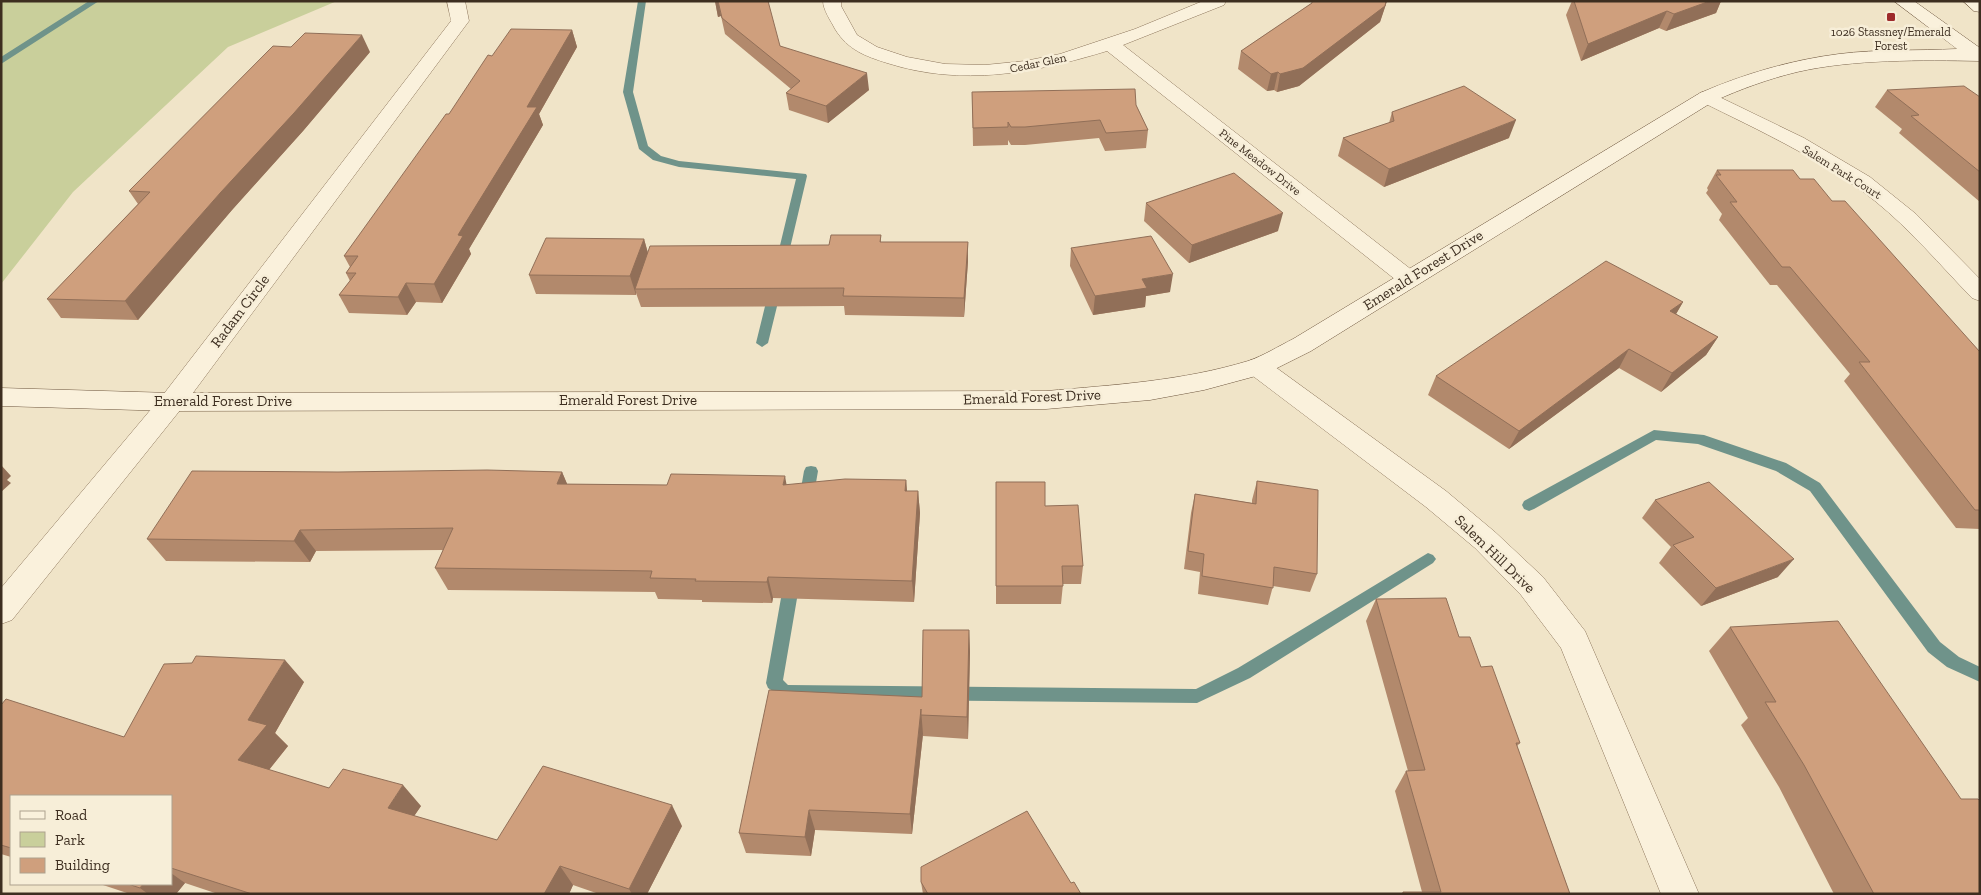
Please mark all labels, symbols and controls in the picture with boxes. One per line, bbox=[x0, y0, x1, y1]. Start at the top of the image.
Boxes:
marker: 1026 Stassney/Emerald Forest bbox=[1885, 11, 1897, 23]
place label: 1026 Stassney/Emerald Forest bbox=[1831, 25, 1951, 53]
street label: Cedar Glen bbox=[1008, 50, 1068, 76]
street label: Pine Meadow Drive bbox=[1216, 126, 1304, 198]
street label: Salem Park Court bbox=[1800, 142, 1885, 202]
street label: Emerald Forest Drive bbox=[1360, 226, 1486, 314]
street label: Radam Circle bbox=[207, 271, 273, 351]
street label: Emerald Forest Drive bbox=[963, 386, 1101, 408]
street label: Emerald Forest Drive bbox=[559, 391, 697, 409]
street label: Emerald Forest Drive bbox=[154, 392, 292, 410]
street label: Salem Hill Drive bbox=[1451, 511, 1539, 597]
legend bbox=[10, 795, 172, 885]
text: Road bbox=[55, 806, 88, 824]
text: Park bbox=[55, 831, 85, 849]
text: Building bbox=[55, 856, 110, 874]

